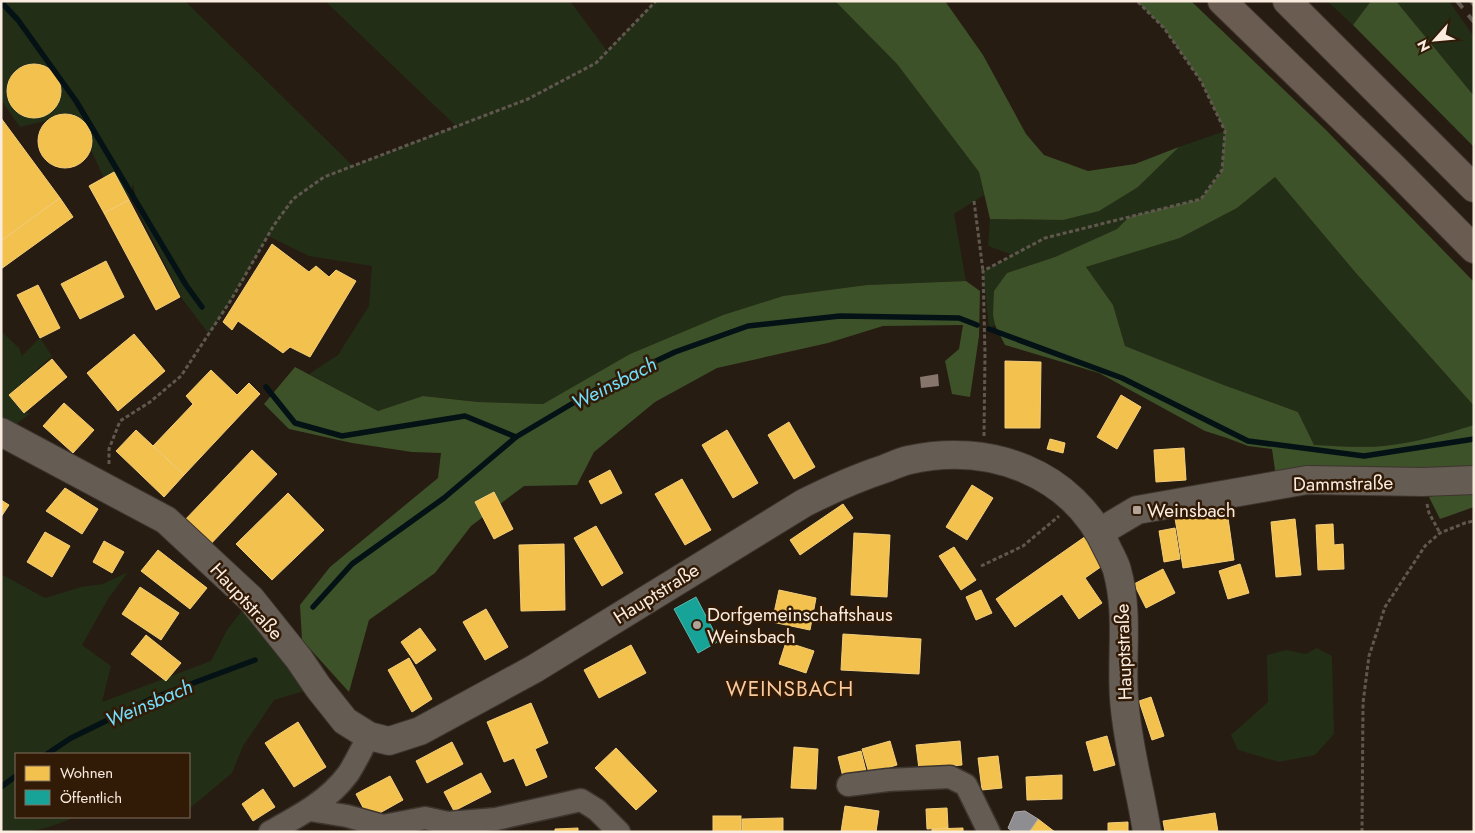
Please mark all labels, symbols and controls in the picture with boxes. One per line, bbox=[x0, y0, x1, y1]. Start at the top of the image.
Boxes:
north arrow bbox=[1410, 15, 1460, 65]
text: N bbox=[1412, 36, 1435, 55]
water label: Weinsbach bbox=[567, 350, 662, 417]
street label: Dammstraße bbox=[1293, 469, 1393, 498]
place label: Weinsbach bbox=[1147, 497, 1236, 524]
marker: Weinsbach bbox=[1131, 504, 1143, 516]
street label: Hauptstraße bbox=[608, 556, 705, 630]
street label: Hauptstraße bbox=[204, 557, 290, 646]
place label: Dorfgemeinschaftshaus Weinsbach bbox=[707, 601, 893, 650]
street label: Hauptstraße bbox=[1108, 603, 1139, 701]
marker: Dorfgemeinschaftshaus Weinsbach bbox=[691, 619, 703, 631]
water label: Weinsbach bbox=[101, 672, 197, 735]
district label: WEINSBACH bbox=[726, 674, 854, 704]
legend bbox=[15, 753, 190, 818]
text: Wohnen bbox=[60, 762, 113, 784]
text: Öffentlich bbox=[60, 787, 122, 809]

